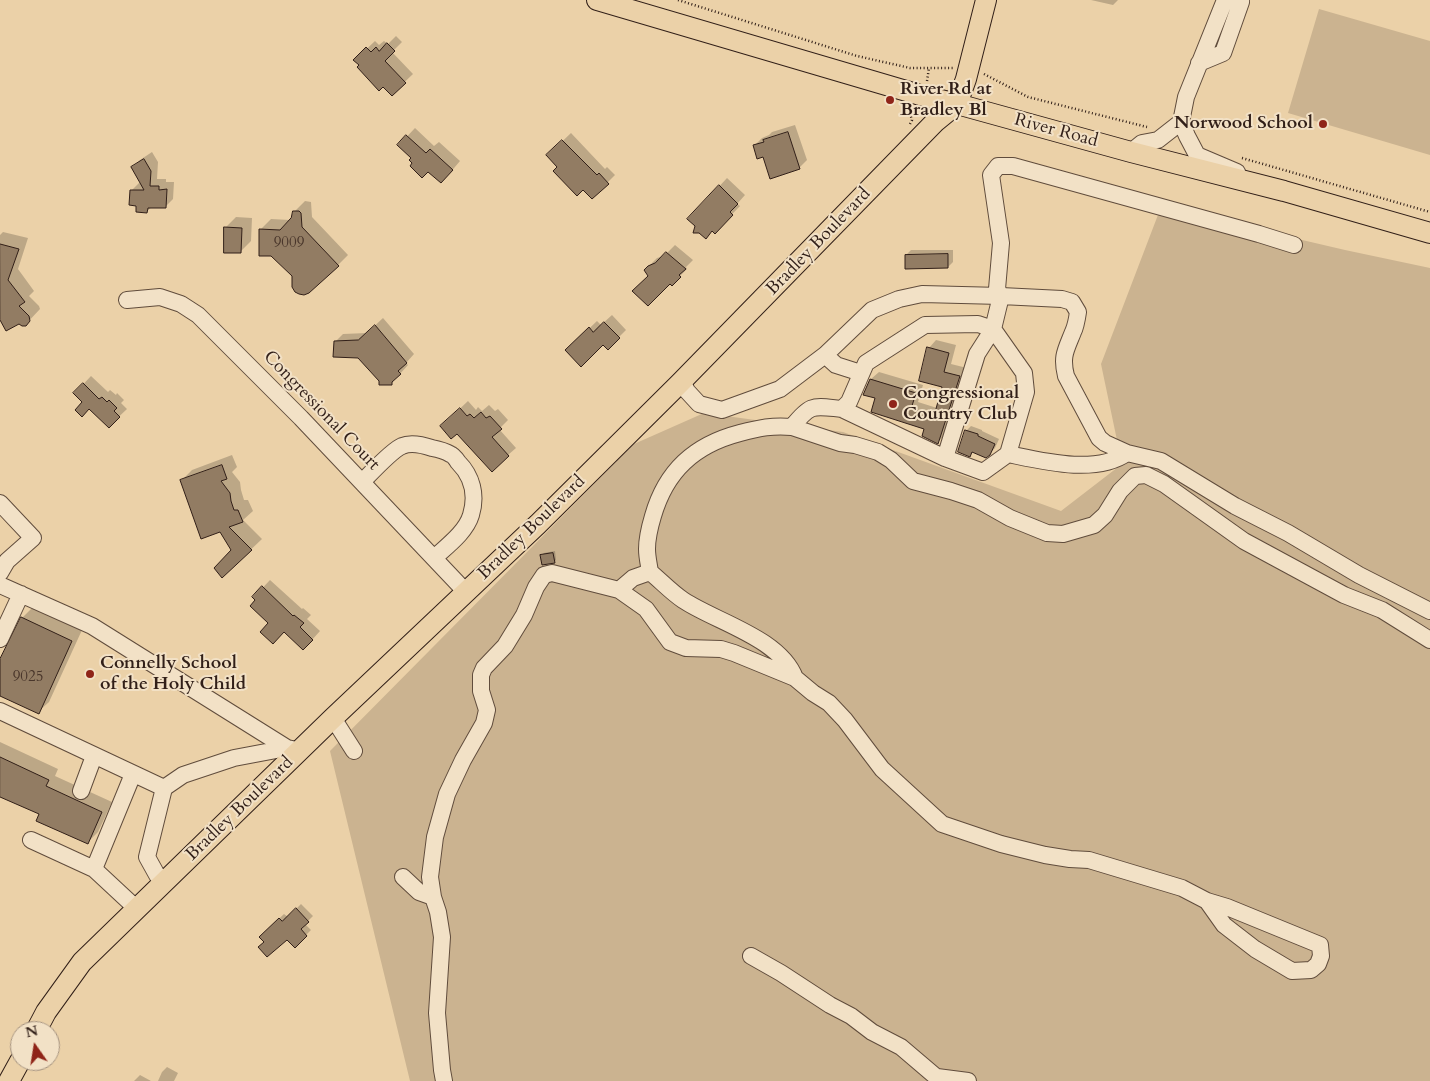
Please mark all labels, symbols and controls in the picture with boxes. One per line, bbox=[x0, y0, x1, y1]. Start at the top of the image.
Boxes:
place label: River Rd at Bradley Bl bbox=[900, 79, 992, 122]
marker: River Rd at Bradley Bl bbox=[884, 94, 896, 106]
street label: River Road bbox=[1012, 109, 1100, 153]
place label: Norwood School bbox=[1174, 113, 1313, 135]
marker: Norwood School bbox=[1317, 118, 1329, 130]
street label: Bradley Boulevard bbox=[762, 184, 876, 300]
house number: 9009 bbox=[274, 235, 304, 253]
street label: Congressional Court bbox=[258, 347, 384, 475]
place label: Congressional Country Club bbox=[903, 383, 1019, 426]
marker: Congressional Country Club bbox=[887, 398, 899, 410]
street label: Bradley Boulevard bbox=[474, 471, 590, 585]
place label: Connelly School of the Holy Child bbox=[100, 653, 246, 696]
marker: Connelly School of the Holy Child bbox=[84, 668, 96, 680]
house number: 9025 bbox=[13, 669, 43, 687]
street label: Bradley Boulevard bbox=[182, 752, 298, 866]
north arrow bbox=[10, 1021, 60, 1071]
text: N bbox=[24, 1021, 40, 1042]

